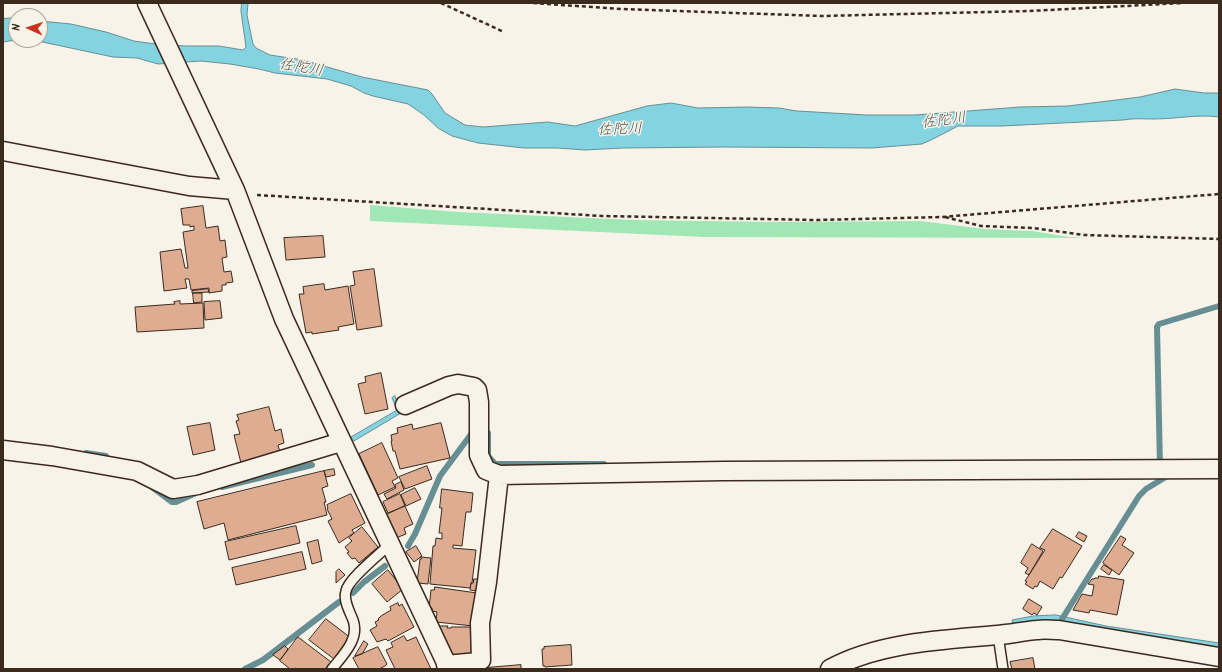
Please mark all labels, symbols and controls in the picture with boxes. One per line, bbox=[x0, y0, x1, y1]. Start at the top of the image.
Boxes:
north arrow bbox=[8, 8, 48, 48]
text: N bbox=[8, 23, 26, 31]
water label: 佐陀川 bbox=[277, 57, 325, 81]
water label: 佐陀川 bbox=[921, 110, 967, 134]
water label: 佐陀川 bbox=[597, 121, 643, 141]

